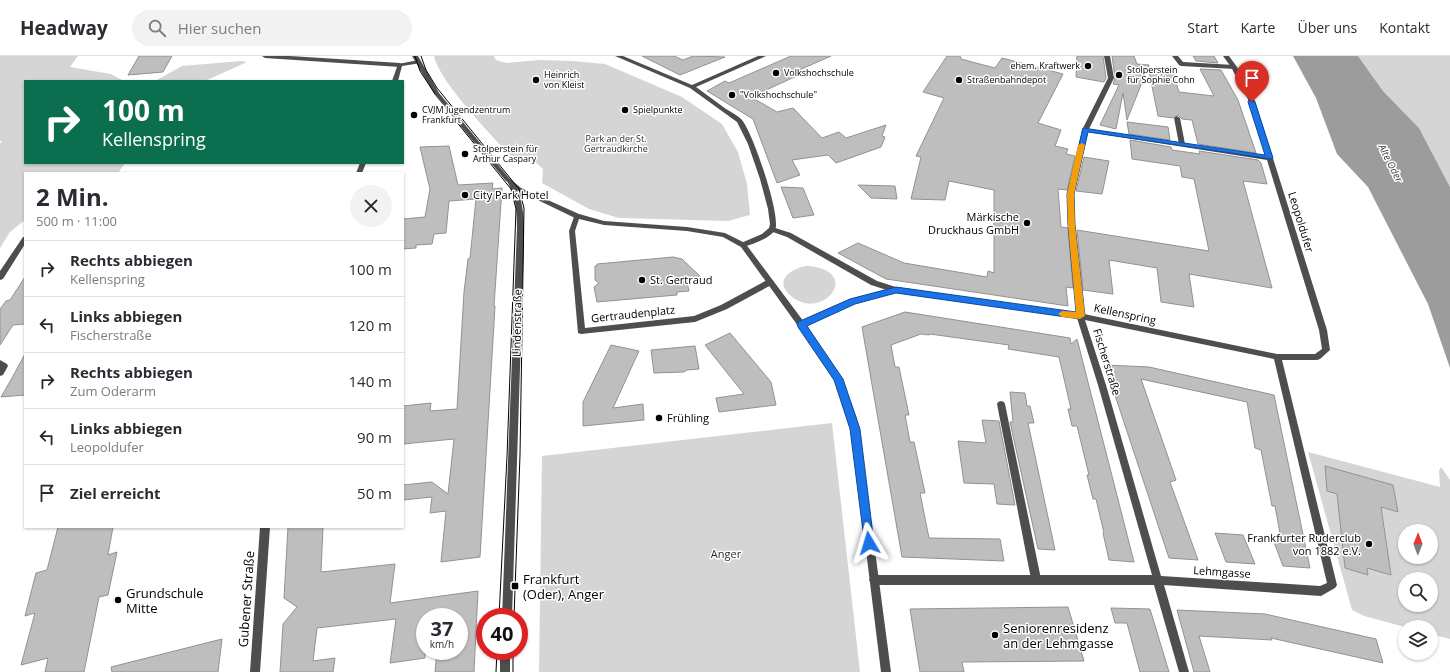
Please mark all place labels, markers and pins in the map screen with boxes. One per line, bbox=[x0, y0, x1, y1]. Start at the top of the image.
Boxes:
place label: ehem. Kraftwerk bbox=[1010, 59, 1080, 72]
marker: ehem. Kraftwerk bbox=[1083, 61, 1093, 71]
pin bbox=[1235, 61, 1269, 102]
place label: Stolperstein für Sophie Cohn bbox=[1127, 63, 1195, 86]
place label: Volkshochschule bbox=[784, 66, 854, 79]
place label: Heinrich von Kleist bbox=[544, 68, 584, 91]
marker: Volkshochschule bbox=[771, 68, 781, 78]
marker: Stolperstein für Sophie Cohn bbox=[1114, 70, 1124, 80]
place label: Straßenbahndepot bbox=[967, 73, 1046, 86]
marker: Heinrich von Kleist bbox=[531, 75, 541, 85]
marker: Straßenbahndepot bbox=[954, 75, 964, 85]
place label: "Volkshochschule" bbox=[740, 88, 817, 101]
marker: "Volkshochschule" bbox=[727, 90, 737, 100]
place label: CVJM Jugendzentrum Frankfurt bbox=[422, 103, 510, 126]
place label: Spielpunkte bbox=[633, 103, 683, 116]
marker: Spielpunkte bbox=[620, 105, 630, 115]
marker: CVJM Jugendzentrum Frankfurt bbox=[409, 110, 419, 120]
place label: Stolperstein für Arthur Caspary bbox=[473, 142, 538, 165]
marker: Stolperstein für Arthur Caspary bbox=[460, 149, 470, 159]
place label: City Park Hotel bbox=[473, 187, 548, 202]
marker: City Park Hotel bbox=[460, 190, 470, 200]
place label: Märkische Druckhaus GmbH bbox=[928, 209, 1019, 237]
marker: Märkische Druckhaus GmbH bbox=[1022, 218, 1032, 228]
place label: St. Gertraud bbox=[650, 272, 712, 287]
marker: St. Gertraud bbox=[637, 275, 647, 285]
place label: Frühling bbox=[667, 410, 709, 425]
marker: Frühling bbox=[654, 413, 664, 423]
place label: Frankfurter Ruderclub von 1882 e.V. bbox=[1247, 530, 1361, 558]
marker: Frankfurter Ruderclub von 1882 e.V. bbox=[1364, 539, 1374, 549]
place label: Frankfurt (Oder), Anger bbox=[523, 570, 605, 603]
marker: Frankfurt (Oder), Anger bbox=[510, 581, 520, 591]
place label: Grundschule Mitte bbox=[126, 584, 204, 617]
marker: Grundschule Mitte bbox=[113, 595, 123, 605]
place label: Seniorenresidenz an der Lehmgasse bbox=[1003, 619, 1114, 652]
marker: Seniorenresidenz an der Lehmgasse bbox=[990, 630, 1000, 640]

